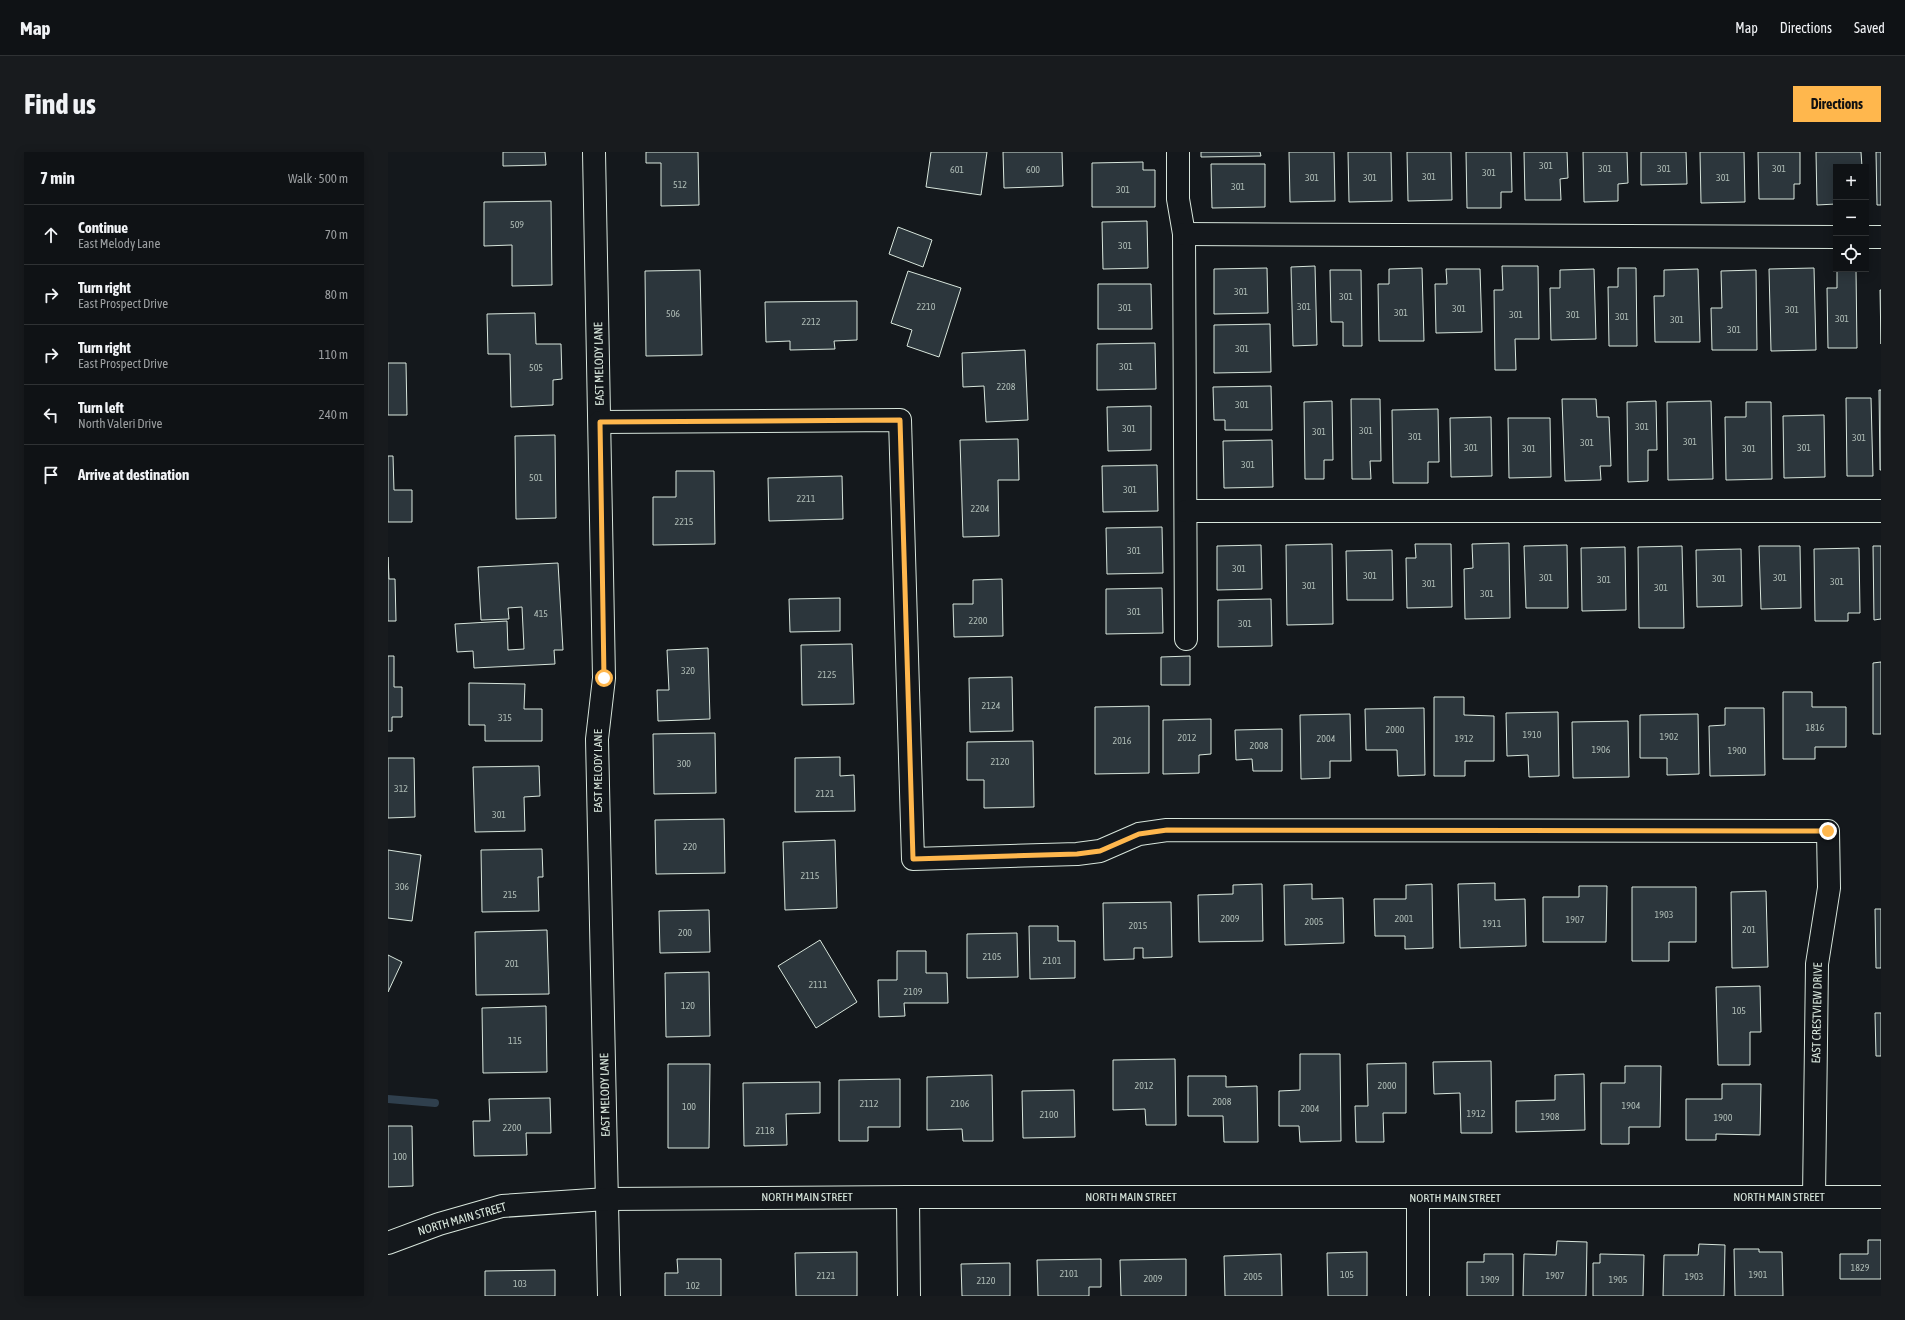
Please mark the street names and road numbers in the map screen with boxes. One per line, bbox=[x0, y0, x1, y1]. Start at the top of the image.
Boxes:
street label: EAST MELODY LANE bbox=[591, 322, 607, 406]
street label: EAST MELODY LANE bbox=[591, 729, 605, 813]
street label: EAST CRESTVIEW DRIVE bbox=[1809, 962, 1825, 1064]
street label: EAST MELODY LANE bbox=[597, 1053, 613, 1137]
street label: NORTH MAIN STREET bbox=[761, 1190, 853, 1204]
street label: NORTH MAIN STREET bbox=[1085, 1190, 1177, 1204]
street label: NORTH MAIN STREET bbox=[1733, 1190, 1825, 1204]
street label: NORTH MAIN STREET bbox=[1409, 1191, 1501, 1205]
street label: NORTH MAIN STREET bbox=[416, 1199, 509, 1238]

